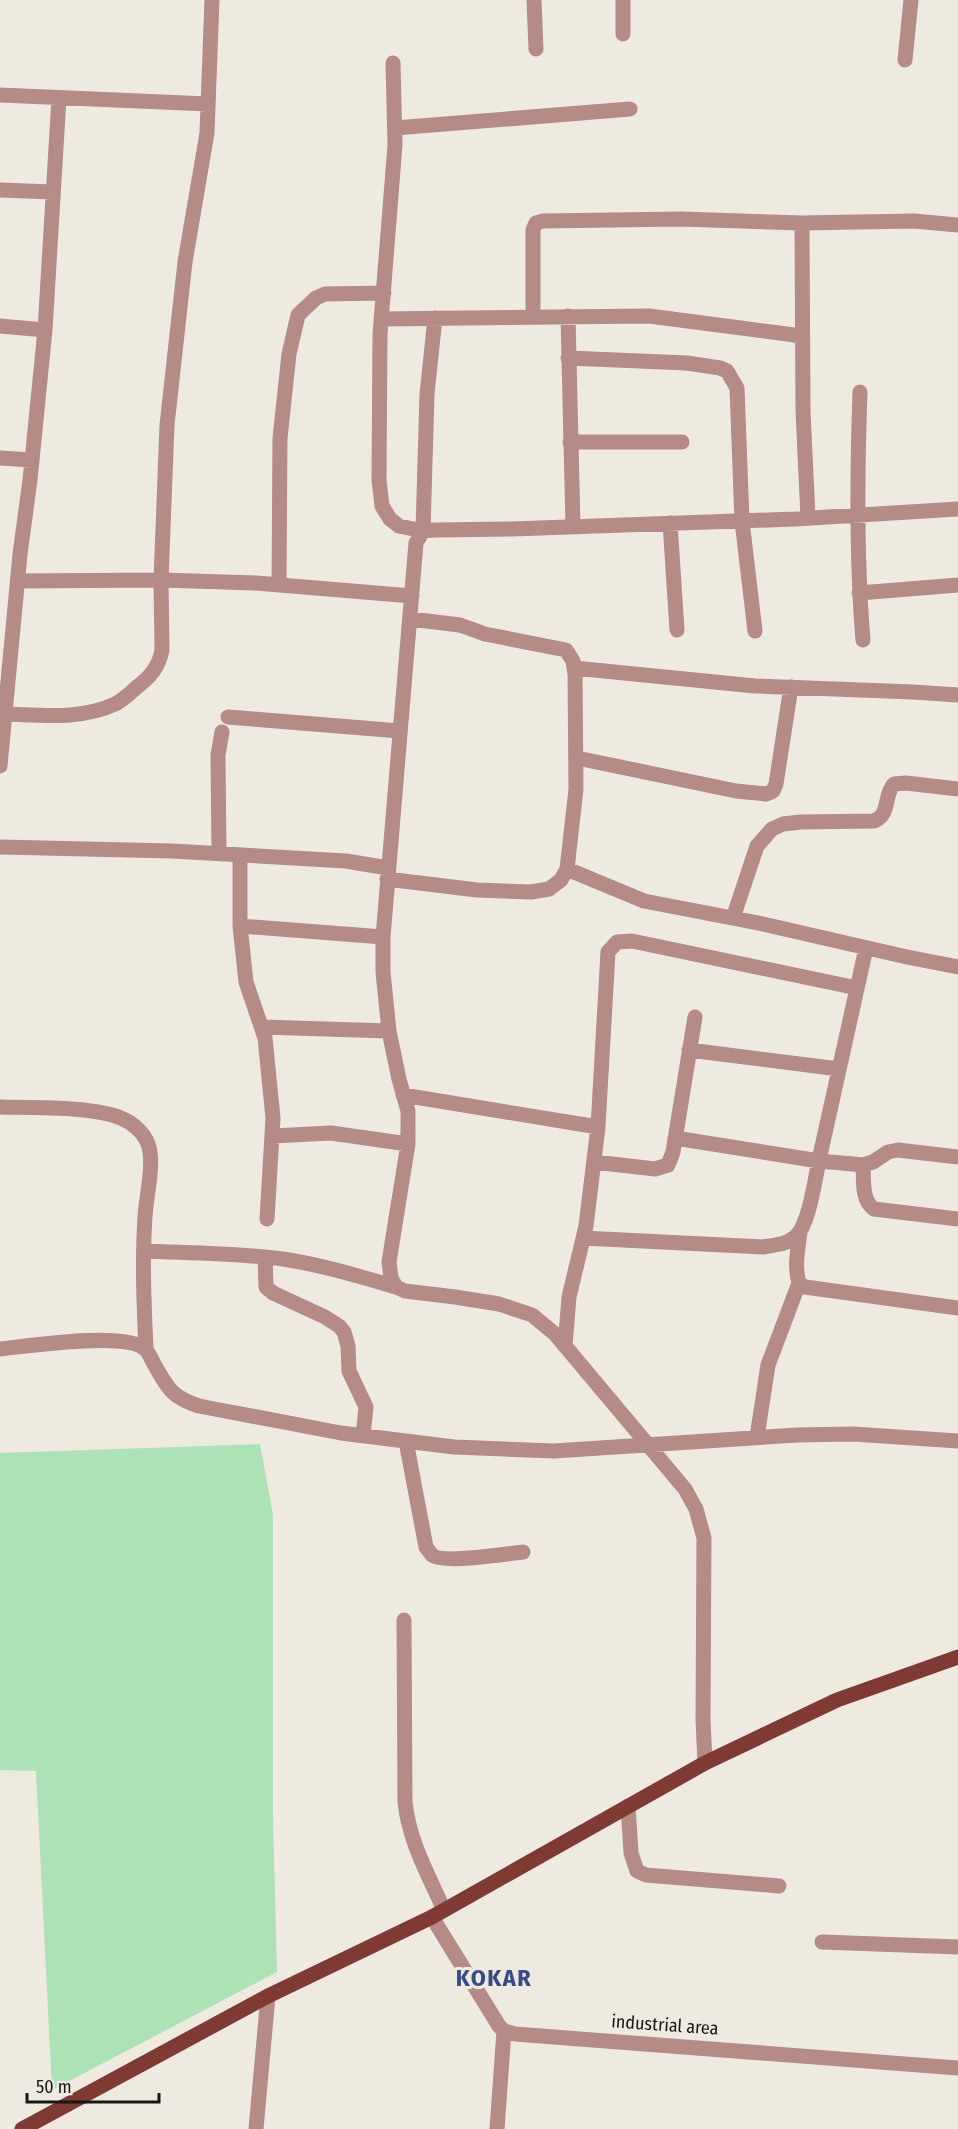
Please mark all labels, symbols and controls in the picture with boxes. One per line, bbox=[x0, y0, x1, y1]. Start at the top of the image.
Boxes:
district label: KOKAR bbox=[456, 1964, 532, 1992]
street label: industrial area bbox=[611, 2010, 719, 2040]
scale bar bbox=[27, 2066, 159, 2104]
text: 50 m bbox=[36, 2076, 72, 2098]

